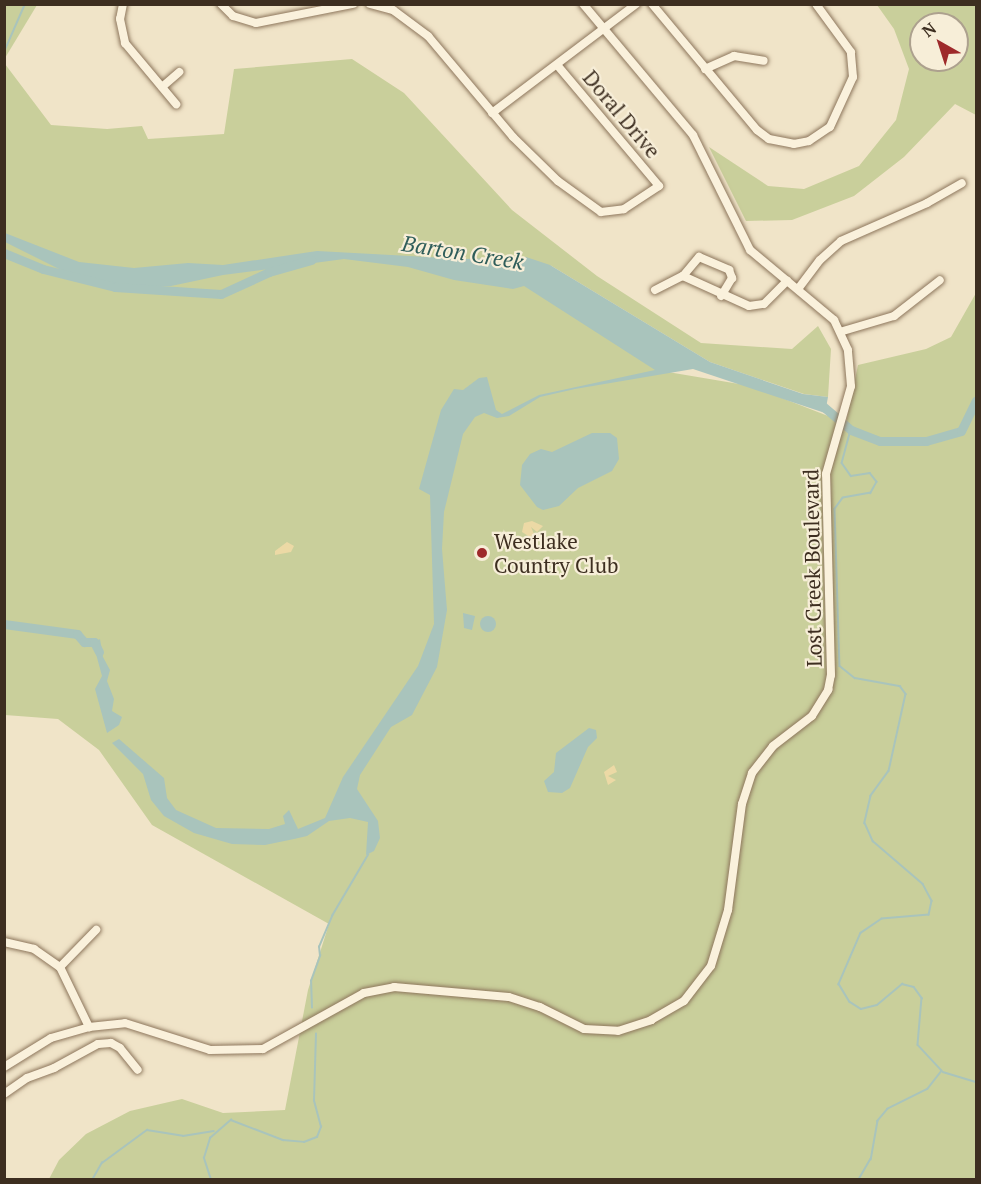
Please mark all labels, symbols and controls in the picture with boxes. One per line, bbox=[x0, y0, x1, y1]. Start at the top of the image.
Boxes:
north arrow bbox=[909, 12, 969, 72]
text: N bbox=[917, 17, 941, 42]
street label: Doral Drive bbox=[578, 65, 666, 163]
water label: Barton Creek bbox=[400, 229, 526, 275]
street label: Lost Creek Boulevard bbox=[798, 469, 826, 667]
place label: Westlake Country Club bbox=[494, 528, 618, 578]
marker: Westlake Country Club bbox=[475, 546, 489, 560]

